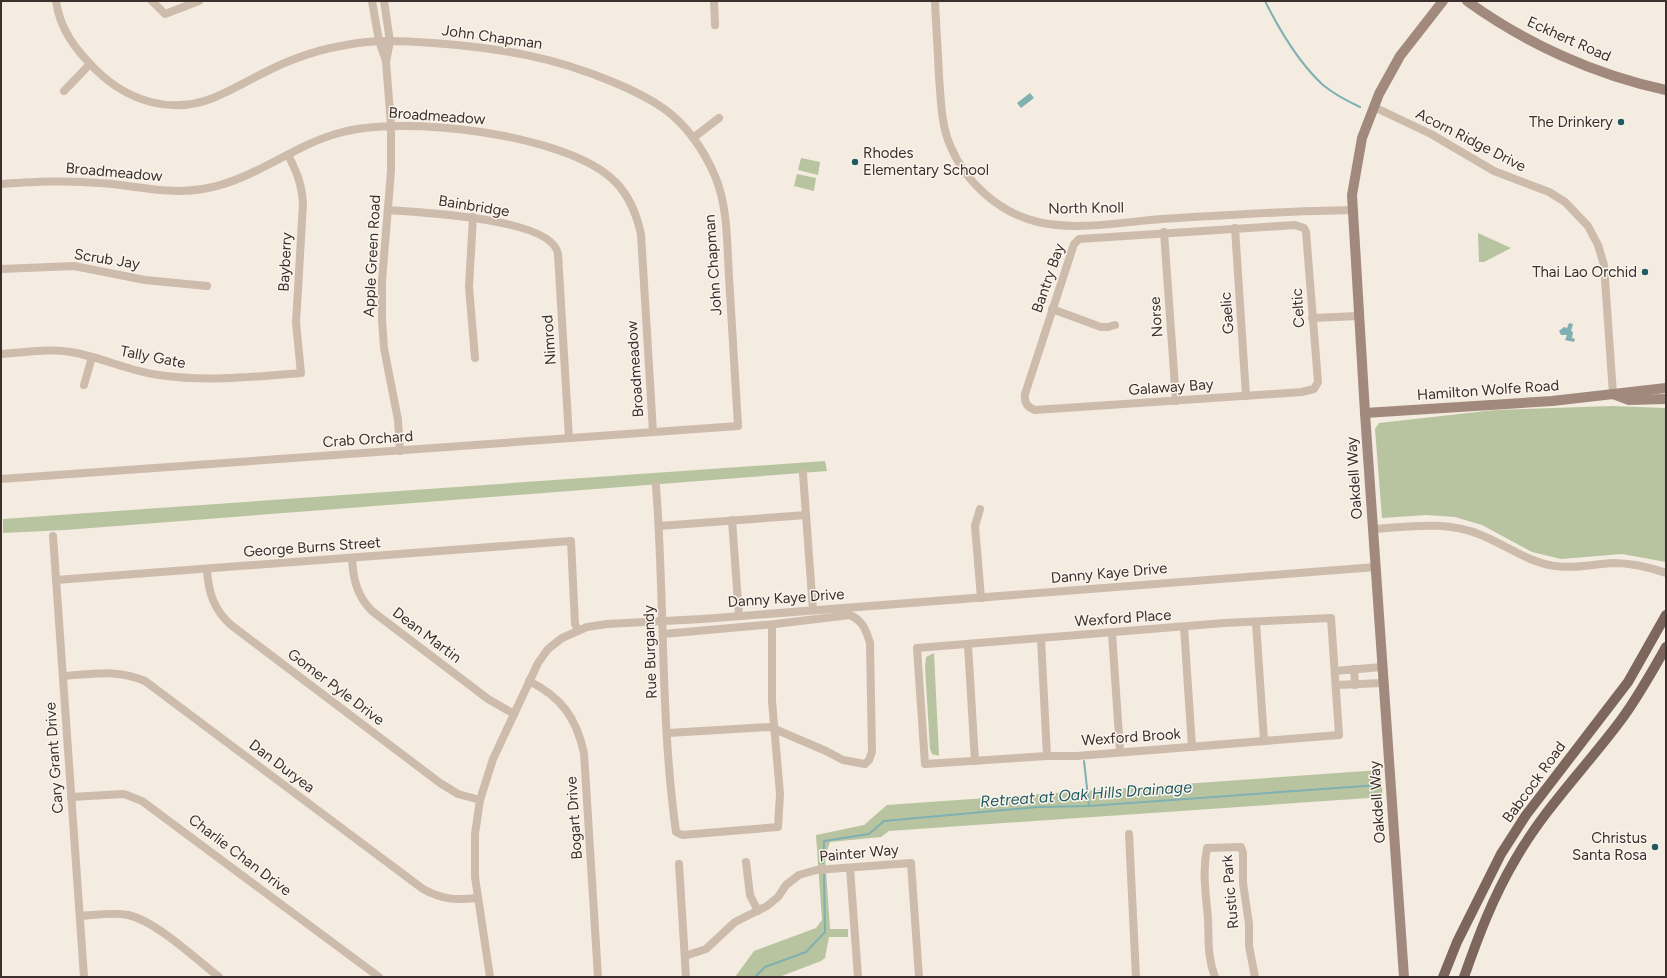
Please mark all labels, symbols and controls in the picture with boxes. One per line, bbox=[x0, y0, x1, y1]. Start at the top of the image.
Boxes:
street label: Eckhert Road bbox=[1524, 13, 1614, 65]
street label: John Chapman bbox=[441, 21, 543, 53]
street label: Broadmeadow bbox=[388, 104, 486, 128]
street label: Acorn Ridge Drive bbox=[1413, 105, 1529, 175]
place label: The Drinkery bbox=[1529, 113, 1613, 131]
marker: The Drinkery bbox=[1616, 117, 1626, 127]
place label: Rhodes Elementary School bbox=[863, 144, 989, 179]
marker: Rhodes Elementary School bbox=[850, 157, 860, 167]
street label: Broadmeadow bbox=[65, 159, 163, 185]
street label: Bainbridge bbox=[437, 191, 511, 221]
street label: Apple Green Road bbox=[360, 194, 384, 318]
street label: North Knoll bbox=[1048, 198, 1124, 218]
street label: John Chapman bbox=[700, 214, 726, 316]
street label: Bayberry bbox=[274, 232, 296, 292]
street label: Bantry Bay bbox=[1028, 241, 1068, 315]
street label: Scrub Jay bbox=[73, 245, 141, 273]
place label: Thai Lao Orchid bbox=[1532, 263, 1637, 281]
marker: Thai Lao Orchid bbox=[1640, 267, 1650, 277]
street label: Celtic bbox=[1288, 288, 1308, 328]
street label: Gaelic bbox=[1217, 291, 1237, 335]
street label: Norse bbox=[1146, 296, 1166, 338]
street label: Nimrod bbox=[538, 314, 560, 366]
street label: Broadmeadow bbox=[623, 320, 647, 418]
street label: Tally Gate bbox=[119, 342, 187, 372]
street label: Galaway Bay bbox=[1128, 375, 1214, 399]
street label: Hamilton Wolfe Road bbox=[1416, 376, 1560, 404]
street label: Crab Orchard bbox=[322, 427, 414, 451]
street label: Oakdell Way bbox=[1342, 436, 1366, 520]
street label: George Burns Street bbox=[243, 533, 382, 561]
street label: Danny Kaye Drive bbox=[1050, 559, 1168, 587]
street label: Danny Kaye Drive bbox=[727, 585, 845, 611]
street label: Dean Martin bbox=[389, 603, 465, 667]
street label: Rue Burgandy bbox=[639, 605, 661, 699]
street label: Wexford Place bbox=[1074, 606, 1172, 630]
street label: Gomer Pyle Drive bbox=[284, 645, 388, 729]
street label: Cary Grant Drive bbox=[41, 702, 67, 814]
street label: Wexford Brook bbox=[1081, 724, 1182, 749]
street label: Dan Duryea bbox=[246, 736, 318, 796]
street label: Babcock Road bbox=[1498, 738, 1570, 826]
street label: Oakdell Way bbox=[1365, 760, 1389, 844]
street label: Bogart Drive bbox=[562, 776, 586, 860]
water label: Retreat at Oak Hills Drainage bbox=[980, 777, 1193, 811]
street label: Charlie Chan Drive bbox=[185, 810, 295, 900]
place label: Christus Santa Rosa bbox=[1572, 829, 1647, 864]
street label: Painter Way bbox=[818, 841, 900, 865]
marker: Christus Santa Rosa bbox=[1650, 842, 1660, 852]
street label: Rustic Park bbox=[1218, 854, 1242, 930]

